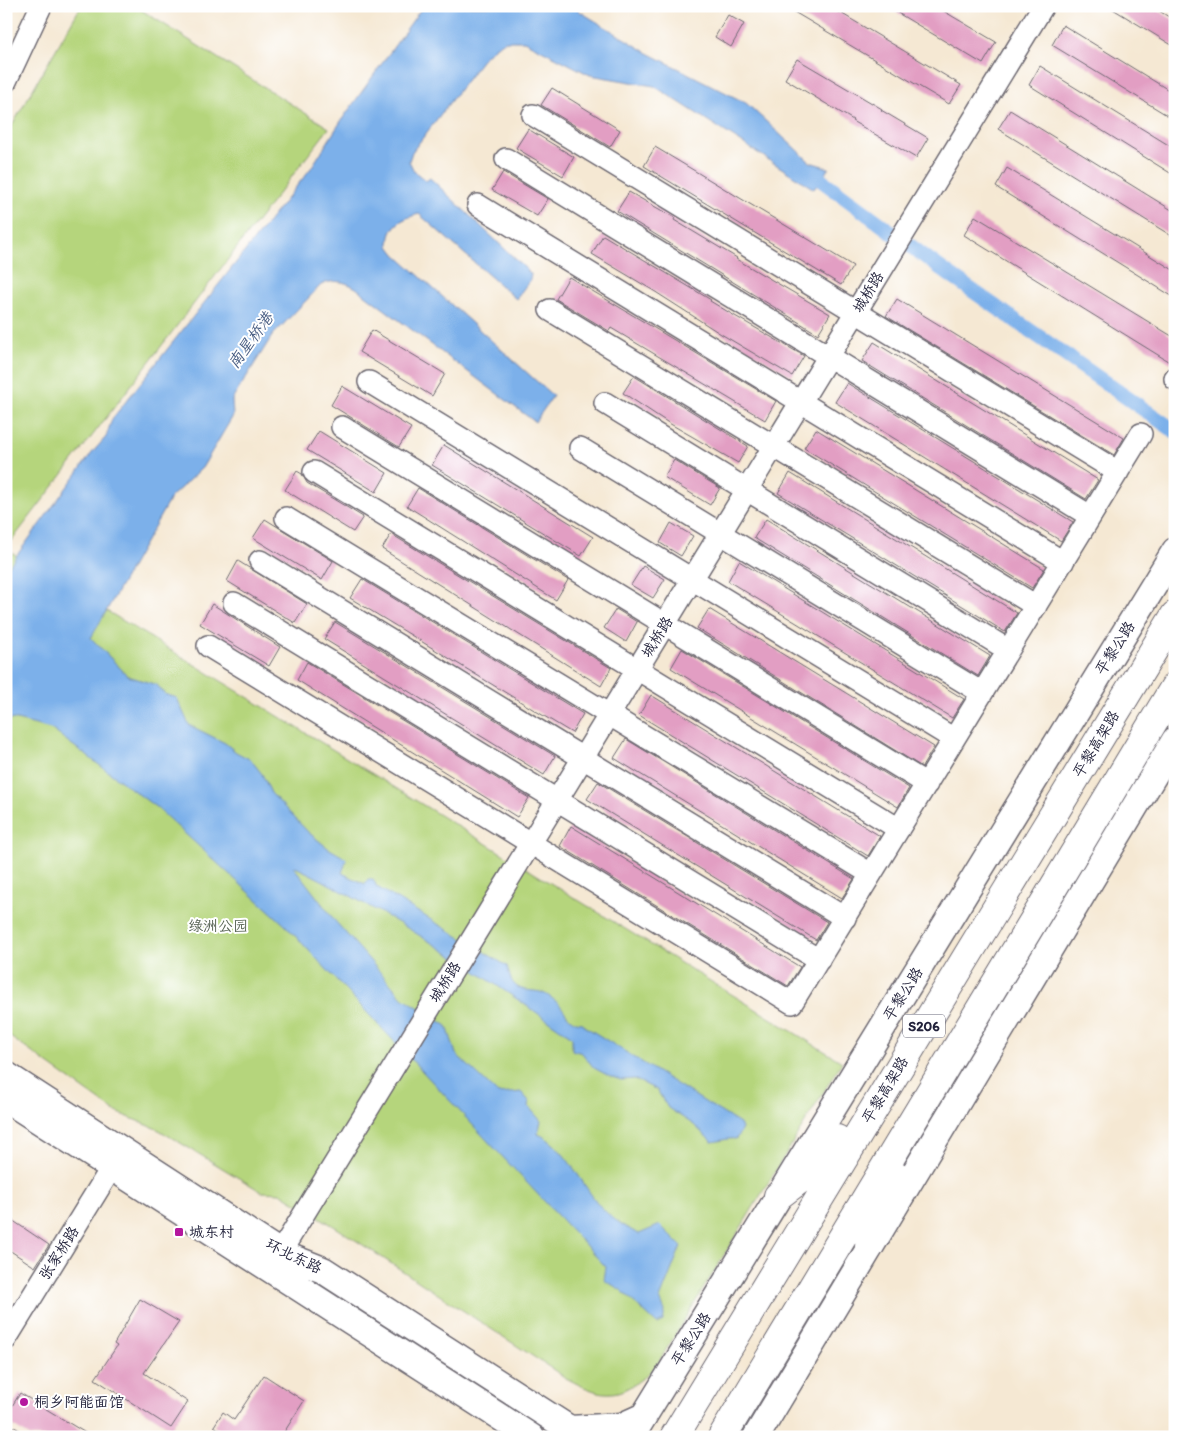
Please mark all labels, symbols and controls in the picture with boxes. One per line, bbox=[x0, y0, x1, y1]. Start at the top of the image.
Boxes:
street label: 城桥路 bbox=[849, 268, 887, 316]
water label: 南星桥港 bbox=[224, 307, 278, 372]
street label: 城桥路 bbox=[637, 613, 677, 661]
street label: 平黎公路 bbox=[1091, 618, 1139, 678]
street label: 平黎高架路 bbox=[1069, 707, 1123, 781]
park label: 绿洲公园 bbox=[188, 917, 248, 935]
street label: 城桥路 bbox=[425, 958, 465, 1006]
street label: 平黎公路 bbox=[879, 964, 927, 1024]
road number: S206 bbox=[903, 1014, 945, 1038]
street label: 平黎高架路 bbox=[858, 1053, 912, 1127]
street label: 张家桥路 bbox=[35, 1223, 83, 1283]
place label: 城东村 bbox=[189, 1223, 234, 1241]
marker: 城东村 bbox=[173, 1226, 185, 1238]
street label: 环北东路 bbox=[263, 1235, 325, 1277]
street label: 平黎公路 bbox=[667, 1309, 715, 1369]
place label: 桐乡阿能面馆 bbox=[34, 1393, 124, 1411]
marker: 桐乡阿能面馆 bbox=[18, 1396, 30, 1408]

